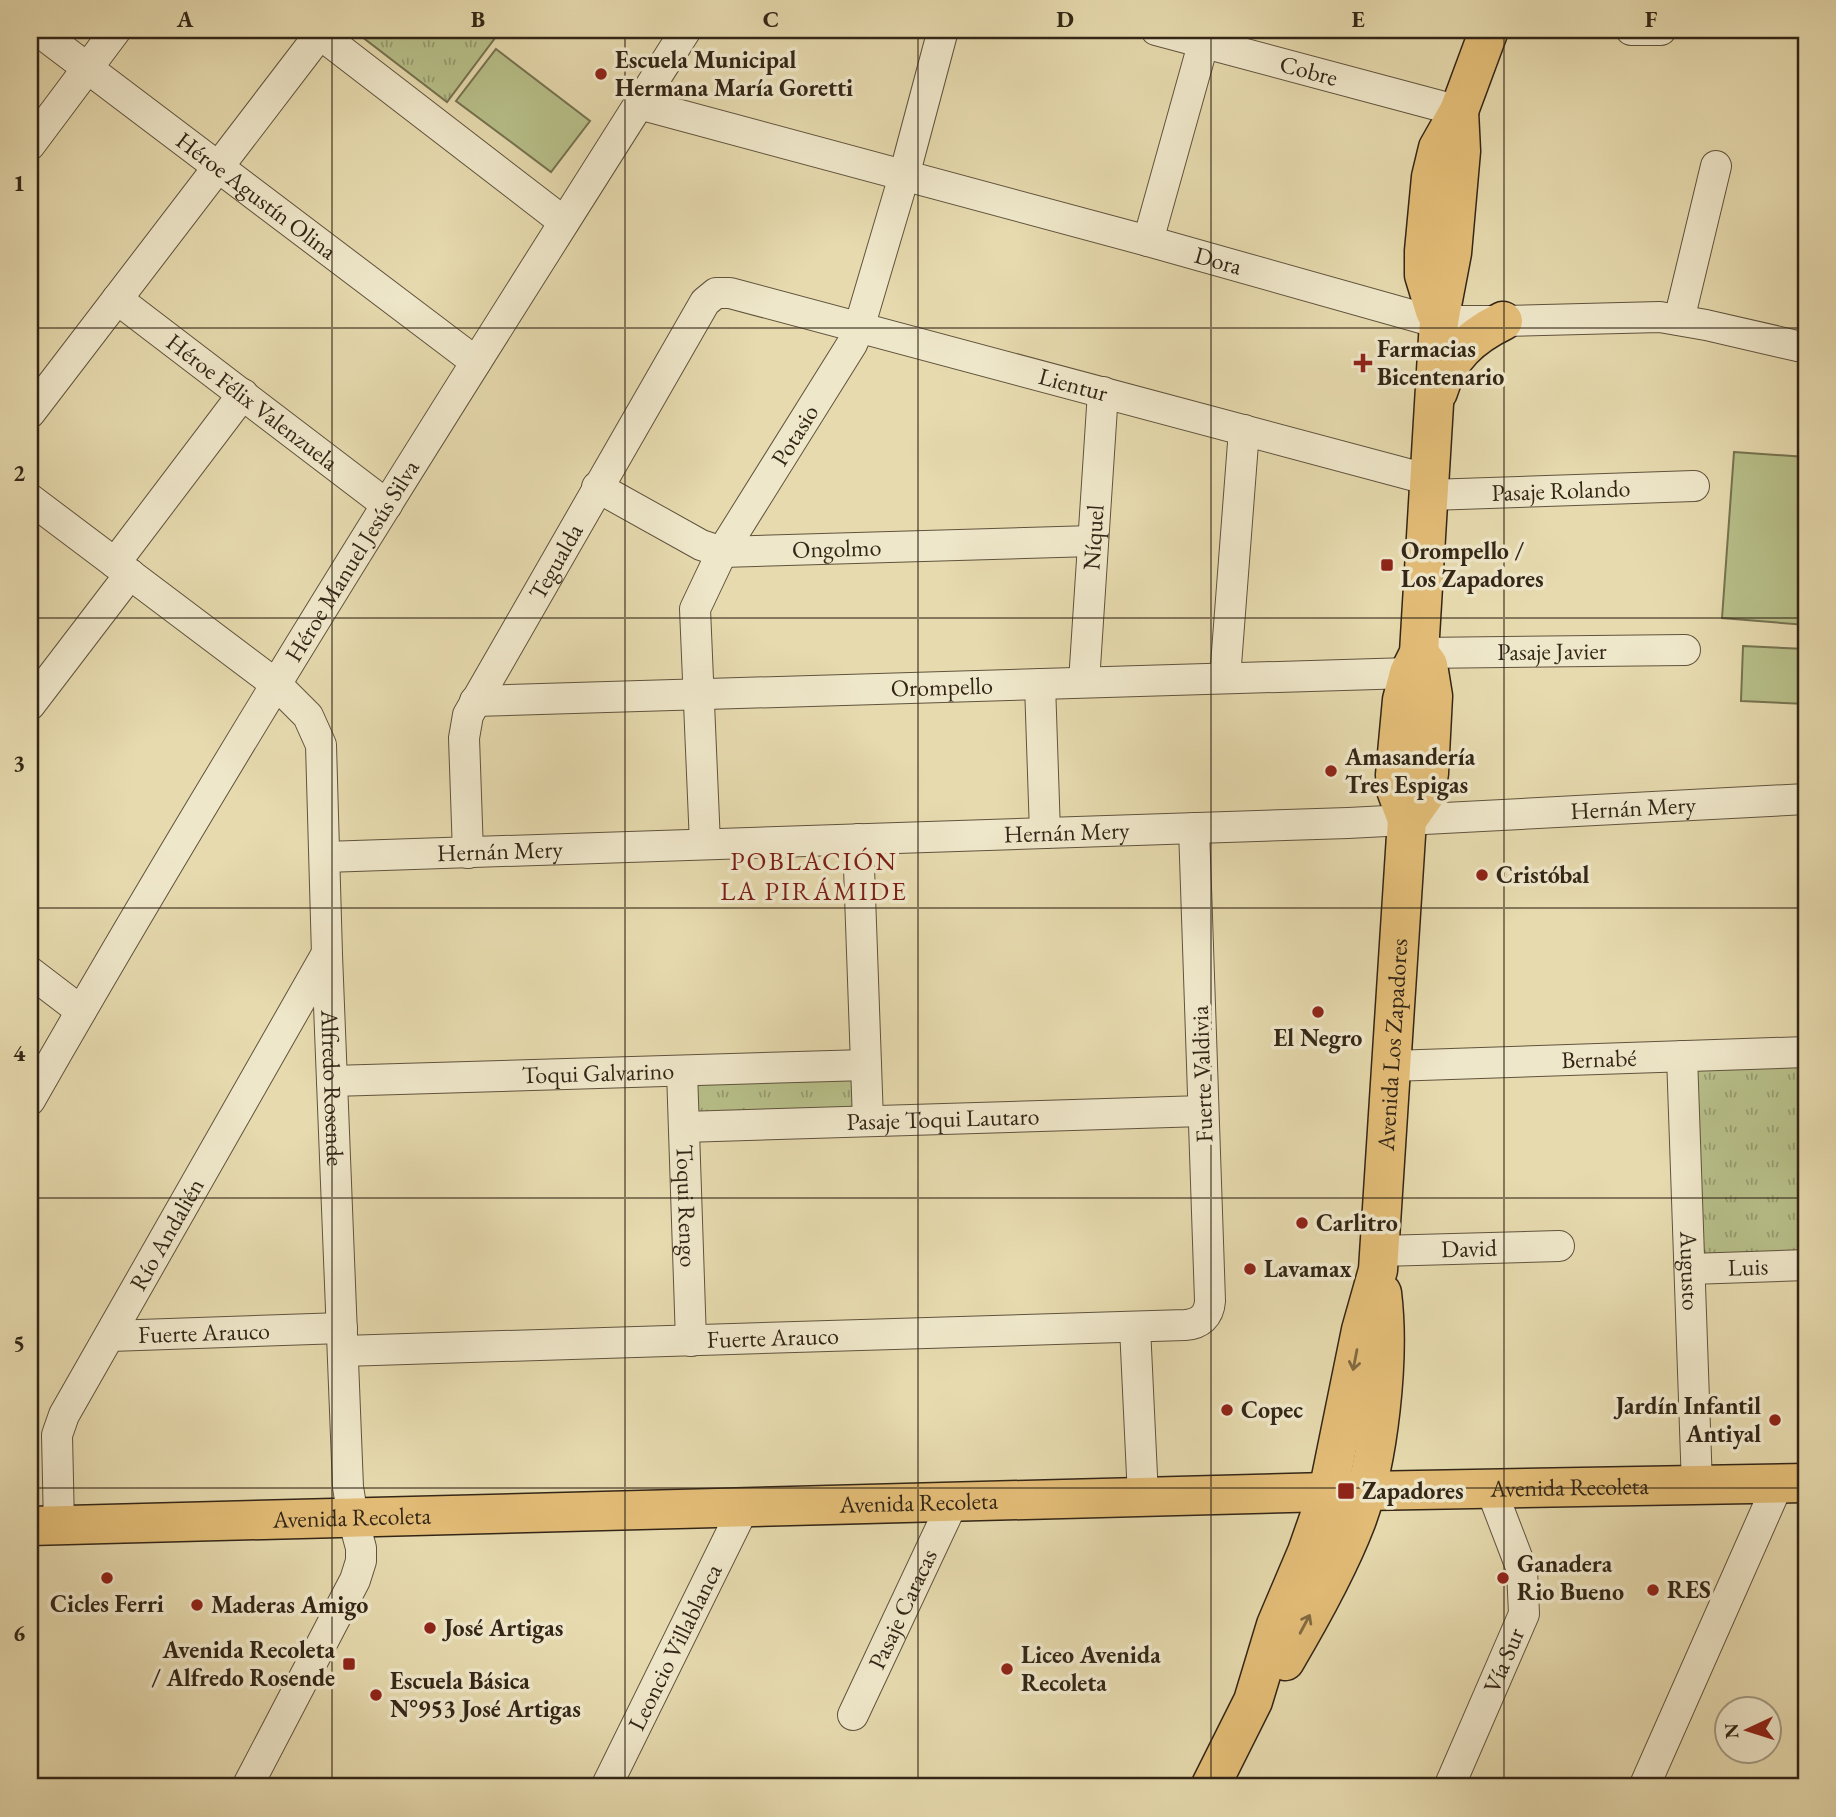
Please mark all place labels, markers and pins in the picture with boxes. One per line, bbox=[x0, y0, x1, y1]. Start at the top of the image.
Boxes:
place label: Escuela Municipal Hermana María Goretti bbox=[615, 44, 853, 103]
marker: Escuela Municipal Hermana María Goretti bbox=[593, 66, 609, 82]
place label: Farmacias Bicentenario bbox=[1377, 333, 1504, 392]
marker: Farmacias Bicentenario bbox=[1355, 355, 1371, 371]
place label: Orompello / Los Zapadores bbox=[1401, 535, 1544, 594]
marker: Orompello / Los Zapadores bbox=[1379, 557, 1395, 573]
place label: Amasandería Tres Espigas bbox=[1344, 741, 1476, 801]
marker: Amasandería Tres Espigas bbox=[1323, 763, 1339, 779]
place label: Cristóbal bbox=[1496, 859, 1590, 890]
marker: Cristóbal bbox=[1474, 867, 1490, 883]
marker: El Negro bbox=[1310, 1004, 1326, 1020]
place label: El Negro bbox=[1274, 1022, 1362, 1054]
place label: Carlitro bbox=[1316, 1207, 1398, 1238]
marker: Carlitro bbox=[1294, 1215, 1310, 1231]
place label: Lavamax bbox=[1264, 1253, 1352, 1284]
marker: Lavamax bbox=[1242, 1261, 1258, 1277]
place label: Jardín Infantil Antiyal bbox=[1614, 1390, 1761, 1450]
place label: Copec bbox=[1241, 1394, 1303, 1425]
marker: Copec bbox=[1219, 1402, 1235, 1418]
marker: Jardín Infantil Antiyal bbox=[1767, 1412, 1783, 1428]
place label: Zapadores bbox=[1362, 1475, 1464, 1506]
marker: Zapadores bbox=[1336, 1481, 1356, 1501]
place label: Ganadera Rio Bueno bbox=[1517, 1548, 1624, 1607]
marker: Cicles Ferri bbox=[99, 1570, 115, 1586]
marker: Ganadera Rio Bueno bbox=[1495, 1570, 1511, 1586]
place label: RES bbox=[1667, 1574, 1711, 1605]
marker: RES bbox=[1645, 1582, 1661, 1598]
place label: Cicles Ferri bbox=[50, 1588, 164, 1619]
place label: Maderas Amigo bbox=[211, 1589, 368, 1621]
marker: Maderas Amigo bbox=[189, 1597, 205, 1613]
place label: José Artigas bbox=[442, 1612, 563, 1644]
marker: José Artigas bbox=[422, 1620, 438, 1636]
place label: Avenida Recoleta / Alfredo Rosende bbox=[151, 1634, 335, 1693]
place label: Liceo Avenida Recoleta bbox=[1021, 1639, 1161, 1698]
marker: Avenida Recoleta / Alfredo Rosende bbox=[341, 1656, 357, 1672]
marker: Liceo Avenida Recoleta bbox=[999, 1661, 1015, 1677]
place label: Escuela Básica N°953 José Artigas bbox=[390, 1665, 581, 1725]
marker: Escuela Básica N°953 José Artigas bbox=[368, 1687, 384, 1703]

